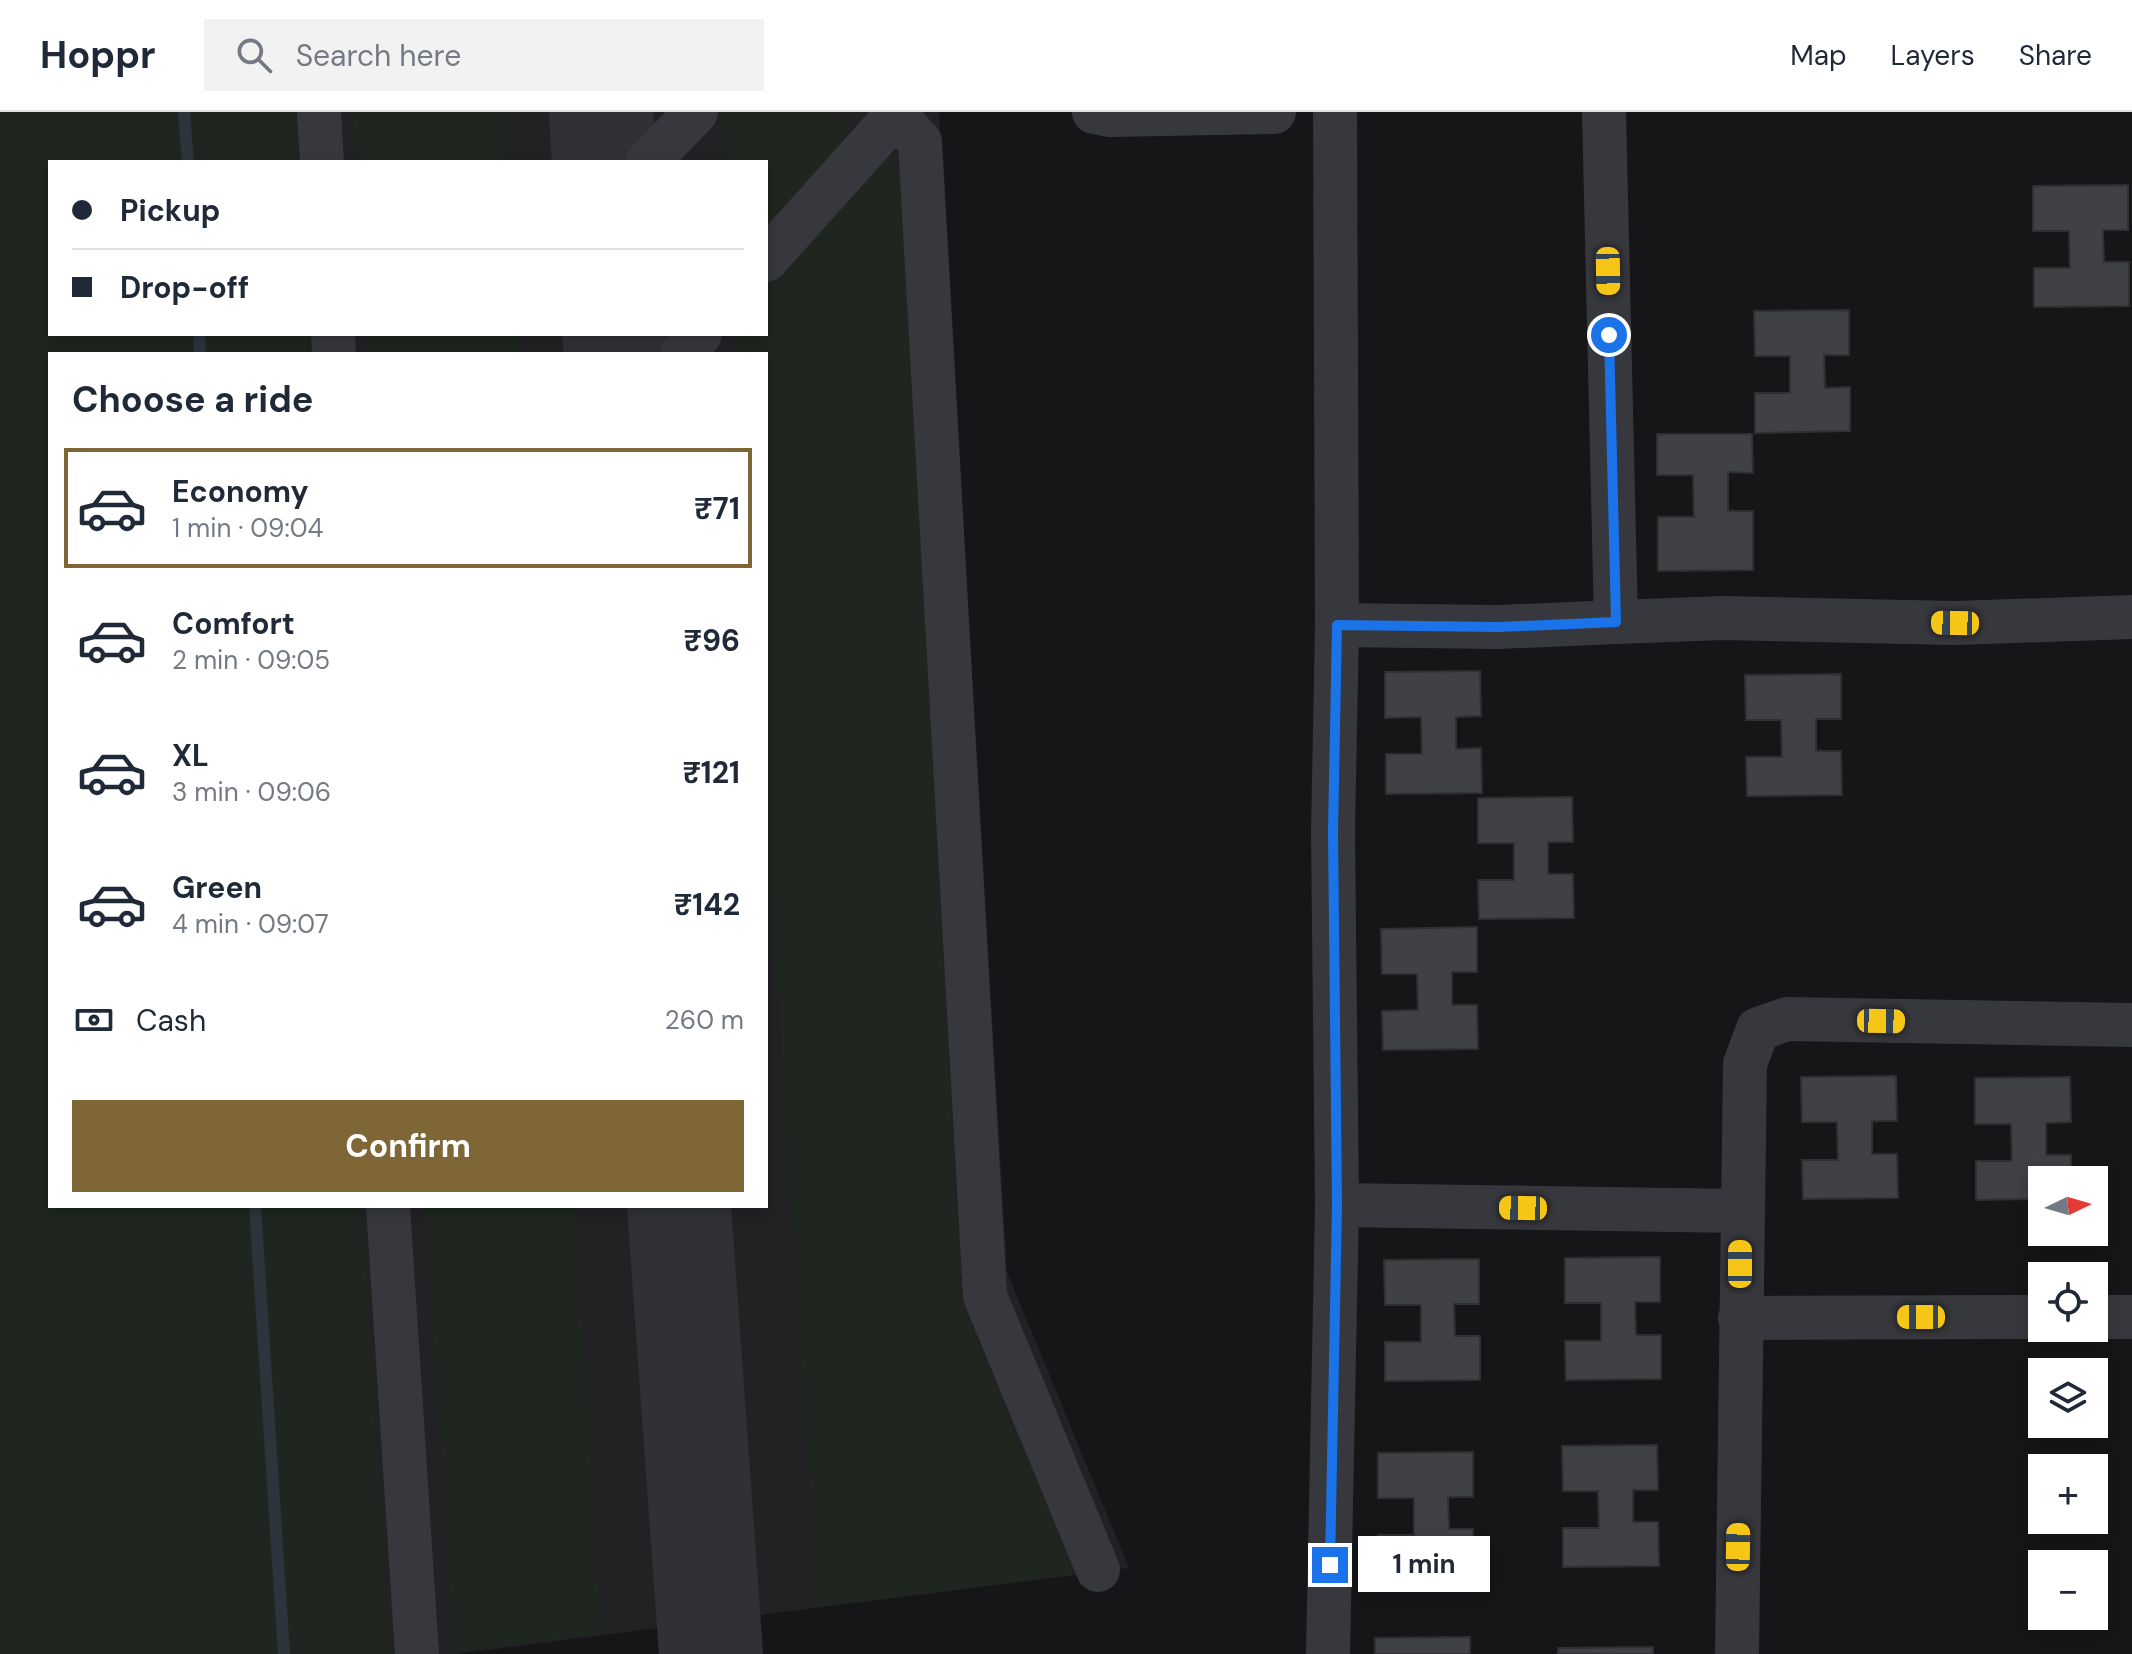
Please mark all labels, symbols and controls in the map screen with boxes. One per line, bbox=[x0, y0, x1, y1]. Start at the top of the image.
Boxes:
search box bbox=[204, 19, 764, 91]
text: Hoppr bbox=[40, 30, 156, 80]
icon: search bbox=[232, 33, 276, 77]
text: Search here bbox=[296, 36, 461, 75]
text: Map bbox=[1790, 37, 1847, 74]
text: Layers bbox=[1891, 37, 1975, 74]
text: Share bbox=[2019, 37, 2092, 74]
text: Pickup bbox=[120, 191, 220, 230]
car bbox=[1596, 247, 1620, 295]
text: Drop-off bbox=[120, 268, 249, 307]
route start bbox=[1591, 317, 1627, 353]
text: Choose a ride bbox=[72, 376, 313, 423]
icon: car bbox=[76, 472, 148, 544]
text: Economy bbox=[172, 472, 309, 511]
text: ₹71 bbox=[694, 489, 740, 528]
text: 1 min · 09:04 bbox=[172, 511, 323, 545]
icon: car bbox=[76, 604, 148, 676]
text: Comfort bbox=[172, 604, 295, 643]
car bbox=[1931, 611, 1979, 635]
text: ₹96 bbox=[683, 621, 740, 660]
text: 2 min · 09:05 bbox=[172, 643, 330, 677]
icon: car bbox=[76, 736, 148, 808]
text: XL bbox=[172, 736, 209, 775]
text: ₹121 bbox=[682, 753, 740, 792]
text: 3 min · 09:06 bbox=[172, 775, 331, 809]
icon: car bbox=[76, 868, 148, 940]
text: Green bbox=[172, 868, 262, 907]
text: ₹142 bbox=[674, 885, 740, 924]
text: 4 min · 09:07 bbox=[172, 907, 329, 941]
icon: cash bbox=[72, 998, 116, 1042]
text: Cash bbox=[136, 1001, 206, 1040]
text: 260 m bbox=[665, 1003, 744, 1037]
car bbox=[1857, 1009, 1905, 1033]
button: Confirm bbox=[72, 1100, 744, 1192]
north arrow bbox=[2028, 1166, 2108, 1246]
map controls bbox=[2028, 1166, 2108, 1630]
car bbox=[1499, 1196, 1547, 1220]
car bbox=[1728, 1240, 1752, 1288]
button: locate bbox=[2028, 1262, 2108, 1342]
car bbox=[1897, 1305, 1945, 1329]
button: layers bbox=[2028, 1358, 2108, 1438]
button: + bbox=[2028, 1454, 2108, 1534]
car bbox=[1726, 1523, 1750, 1571]
callout: 1 min bbox=[1358, 1537, 1490, 1593]
route end bbox=[1312, 1547, 1348, 1583]
text: 1 min bbox=[1392, 1547, 1456, 1581]
button: − bbox=[2028, 1550, 2108, 1630]

